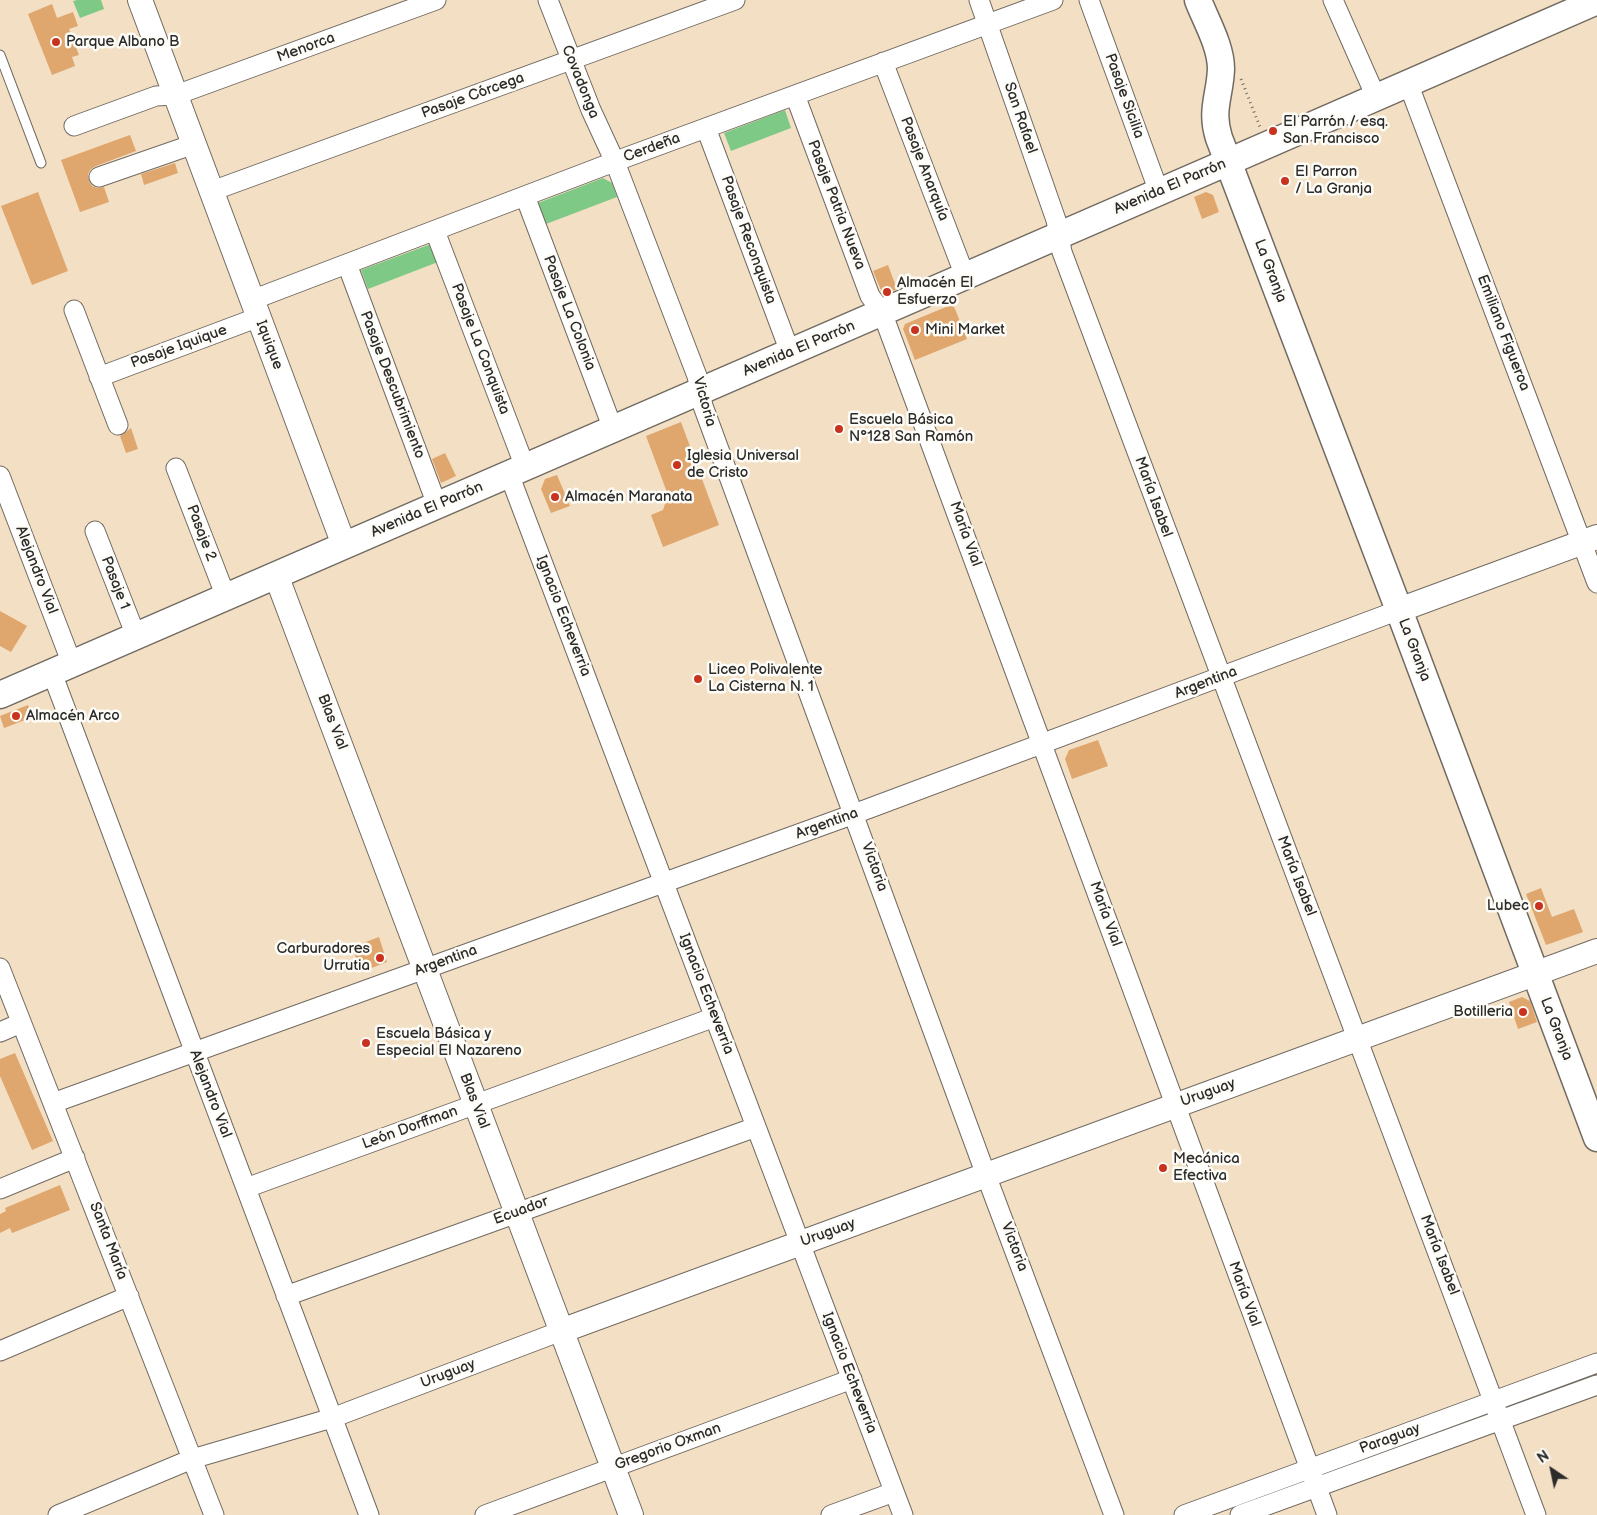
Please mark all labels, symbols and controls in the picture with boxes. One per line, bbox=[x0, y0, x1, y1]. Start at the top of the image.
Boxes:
street label: Menorca bbox=[275, 29, 337, 67]
place label: Parque Albano B bbox=[66, 33, 179, 51]
marker: Parque Albano B bbox=[50, 36, 62, 48]
street label: Covadonga bbox=[557, 43, 603, 121]
street label: Pasaje Sicilia bbox=[1100, 51, 1148, 141]
street label: Pasaje Córcega bbox=[419, 69, 527, 123]
street label: San Rafael bbox=[999, 80, 1041, 156]
place label: El Parrón / esq. San Francisco bbox=[1283, 113, 1388, 148]
street label: Pasaje Anarquía bbox=[896, 114, 952, 224]
marker: El Parrón / esq. San Francisco bbox=[1267, 125, 1279, 137]
street label: Cerdeña bbox=[621, 129, 683, 167]
street label: Pasaje Patria Nueva bbox=[803, 138, 869, 272]
street label: Avenida El Parrón bbox=[1111, 155, 1229, 219]
place label: El Parron / La Granja bbox=[1295, 163, 1372, 198]
street label: Pasaje Reconquista bbox=[716, 174, 780, 306]
marker: El Parron / La Granja bbox=[1279, 175, 1291, 187]
street label: La Granja bbox=[1250, 237, 1290, 305]
street label: Pasaje La Colonia bbox=[539, 253, 599, 373]
street label: Emiliano Figueroa bbox=[1473, 273, 1533, 393]
place label: Almacén El Esfuerzo bbox=[897, 274, 973, 309]
street label: Pasaje La Conquista bbox=[447, 281, 513, 417]
marker: Almacén El Esfuerzo bbox=[881, 286, 893, 298]
street label: Pasaje Descubrimiento bbox=[356, 309, 428, 461]
street label: Avenida El Parrón bbox=[740, 317, 858, 381]
street label: Iquique bbox=[251, 318, 287, 372]
street label: Pasaje Iquique bbox=[128, 321, 230, 373]
place label: Mini Market bbox=[925, 321, 1005, 339]
marker: Mini Market bbox=[909, 324, 921, 336]
street label: Victoria bbox=[688, 375, 720, 429]
place label: Escuela Básica N°128 San Ramón bbox=[849, 411, 973, 446]
marker: Escuela Básica N°128 San Ramón bbox=[833, 423, 845, 435]
place label: Iglesia Universal de Cristo bbox=[687, 447, 799, 482]
street label: María Isabel bbox=[1130, 454, 1176, 540]
marker: Iglesia Universal de Cristo bbox=[671, 459, 683, 471]
street label: Avenida El Parrón bbox=[368, 478, 486, 542]
place label: Almacén Maranata bbox=[565, 488, 693, 506]
marker: Almacén Maranata bbox=[549, 491, 561, 503]
street label: María Vial bbox=[945, 499, 985, 569]
street label: Pasaje 2 bbox=[182, 502, 220, 564]
street label: Alejandro Vial bbox=[11, 523, 61, 617]
street label: Ignacio Echeverria bbox=[532, 553, 594, 679]
street label: Pasaje 1 bbox=[97, 554, 133, 612]
street label: La Granja bbox=[1394, 616, 1434, 684]
place label: Liceo Polivalente La Cisterna N. 1 bbox=[708, 661, 822, 696]
street label: Argentina bbox=[1172, 663, 1240, 703]
marker: Liceo Polivalente La Cisterna N. 1 bbox=[692, 673, 704, 685]
street label: Blas Vial bbox=[313, 692, 351, 752]
place label: Almacén Arco bbox=[26, 707, 120, 725]
marker: Almacén Arco bbox=[10, 710, 22, 722]
street label: Argentina bbox=[793, 804, 861, 844]
street label: María Isabel bbox=[1273, 833, 1319, 919]
street label: Victoria bbox=[857, 840, 891, 894]
street label: María Vial bbox=[1085, 879, 1125, 949]
place label: Lubec bbox=[1487, 897, 1529, 915]
marker: Lubec bbox=[1533, 900, 1545, 912]
street label: Ignacio Echeverria bbox=[675, 931, 737, 1057]
place label: Carburadores Urrutia bbox=[277, 940, 370, 975]
street label: Argentina bbox=[412, 941, 480, 981]
marker: Carburadores Urrutia bbox=[374, 952, 386, 964]
street label: La Granja bbox=[1536, 995, 1576, 1063]
place label: Botilleria bbox=[1453, 1003, 1513, 1021]
marker: Botilleria bbox=[1517, 1006, 1529, 1018]
place label: Escuela Básica y Especial El Nazareno bbox=[376, 1025, 522, 1060]
marker: Escuela Básica y Especial El Nazareno bbox=[360, 1037, 372, 1049]
street label: Alejandro Vial bbox=[185, 1047, 235, 1141]
street label: Blas Vial bbox=[455, 1071, 493, 1131]
street label: Uruguay bbox=[1178, 1075, 1238, 1111]
street label: León Dorffman bbox=[360, 1102, 460, 1154]
place label: Mecánica Efectiva bbox=[1173, 1150, 1240, 1185]
marker: Mecánica Efectiva bbox=[1157, 1162, 1169, 1174]
street label: Ecuador bbox=[491, 1193, 551, 1229]
street label: Santa María bbox=[85, 1200, 131, 1282]
street label: María Isabel bbox=[1416, 1212, 1462, 1298]
street label: Uruguay bbox=[798, 1215, 858, 1251]
street label: Victoria bbox=[996, 1220, 1032, 1274]
street label: María Vial bbox=[1224, 1259, 1264, 1329]
street label: Ignacio Echeverria bbox=[818, 1310, 880, 1436]
street label: Uruguay bbox=[418, 1355, 478, 1393]
street label: Gregorio Oxman bbox=[612, 1419, 724, 1475]
street label: Paraguay bbox=[1357, 1420, 1423, 1458]
north arrow bbox=[1527, 1445, 1577, 1495]
text: N bbox=[1534, 1447, 1552, 1467]

